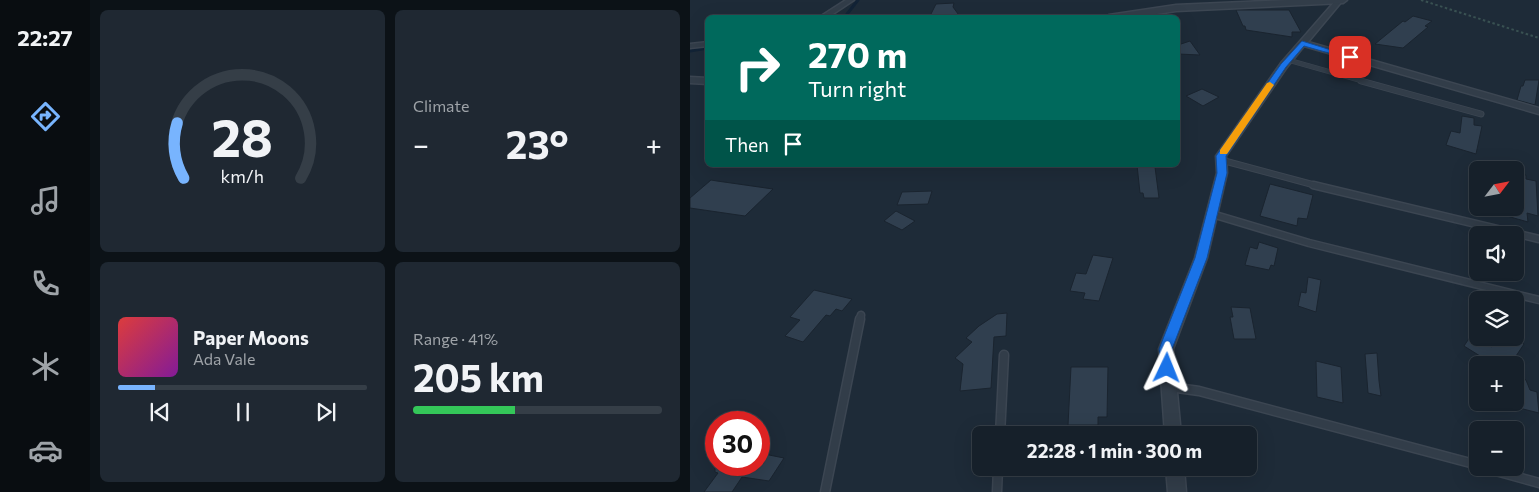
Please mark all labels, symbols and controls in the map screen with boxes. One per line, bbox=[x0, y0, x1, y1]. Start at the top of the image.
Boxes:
text: 22:27 bbox=[17, 24, 73, 51]
text: 270 m bbox=[808, 32, 907, 75]
icon: right bbox=[725, 35, 790, 100]
pin bbox=[1329, 36, 1371, 78]
icon: arrive bbox=[1336, 43, 1364, 71]
text: Turn right bbox=[808, 75, 906, 102]
text: Climate bbox=[413, 96, 469, 115]
icon: directions bbox=[28, 99, 63, 134]
text: 28 bbox=[212, 104, 273, 168]
text: 23° bbox=[506, 120, 569, 167]
text: − bbox=[413, 127, 429, 161]
text: + bbox=[646, 127, 662, 161]
icon: arrive bbox=[779, 130, 807, 158]
text: Then bbox=[725, 133, 769, 156]
north arrow bbox=[1469, 161, 1524, 216]
map controls bbox=[1469, 161, 1524, 476]
text: km/h bbox=[221, 165, 264, 187]
icon: music bbox=[28, 183, 63, 218]
button: sound bbox=[1469, 226, 1524, 281]
icon: phone bbox=[28, 266, 63, 301]
button: layers bbox=[1469, 291, 1524, 346]
text: Paper Moons bbox=[193, 326, 309, 349]
text: Range · 41% bbox=[413, 329, 498, 348]
position arrow bbox=[1140, 341, 1192, 393]
icon: climate bbox=[28, 349, 63, 384]
text: Ada Vale bbox=[193, 349, 255, 368]
text: 205 km bbox=[413, 353, 544, 400]
button: + bbox=[1469, 356, 1524, 411]
icon: previous bbox=[146, 398, 174, 426]
icon: pause bbox=[229, 398, 257, 426]
icon: next bbox=[312, 398, 340, 426]
speed limit sign: 30 bbox=[705, 411, 770, 476]
button: − bbox=[1469, 421, 1524, 476]
icon: car bbox=[28, 433, 63, 468]
text: 22:28 · 1 min · 300 m bbox=[1027, 439, 1202, 462]

